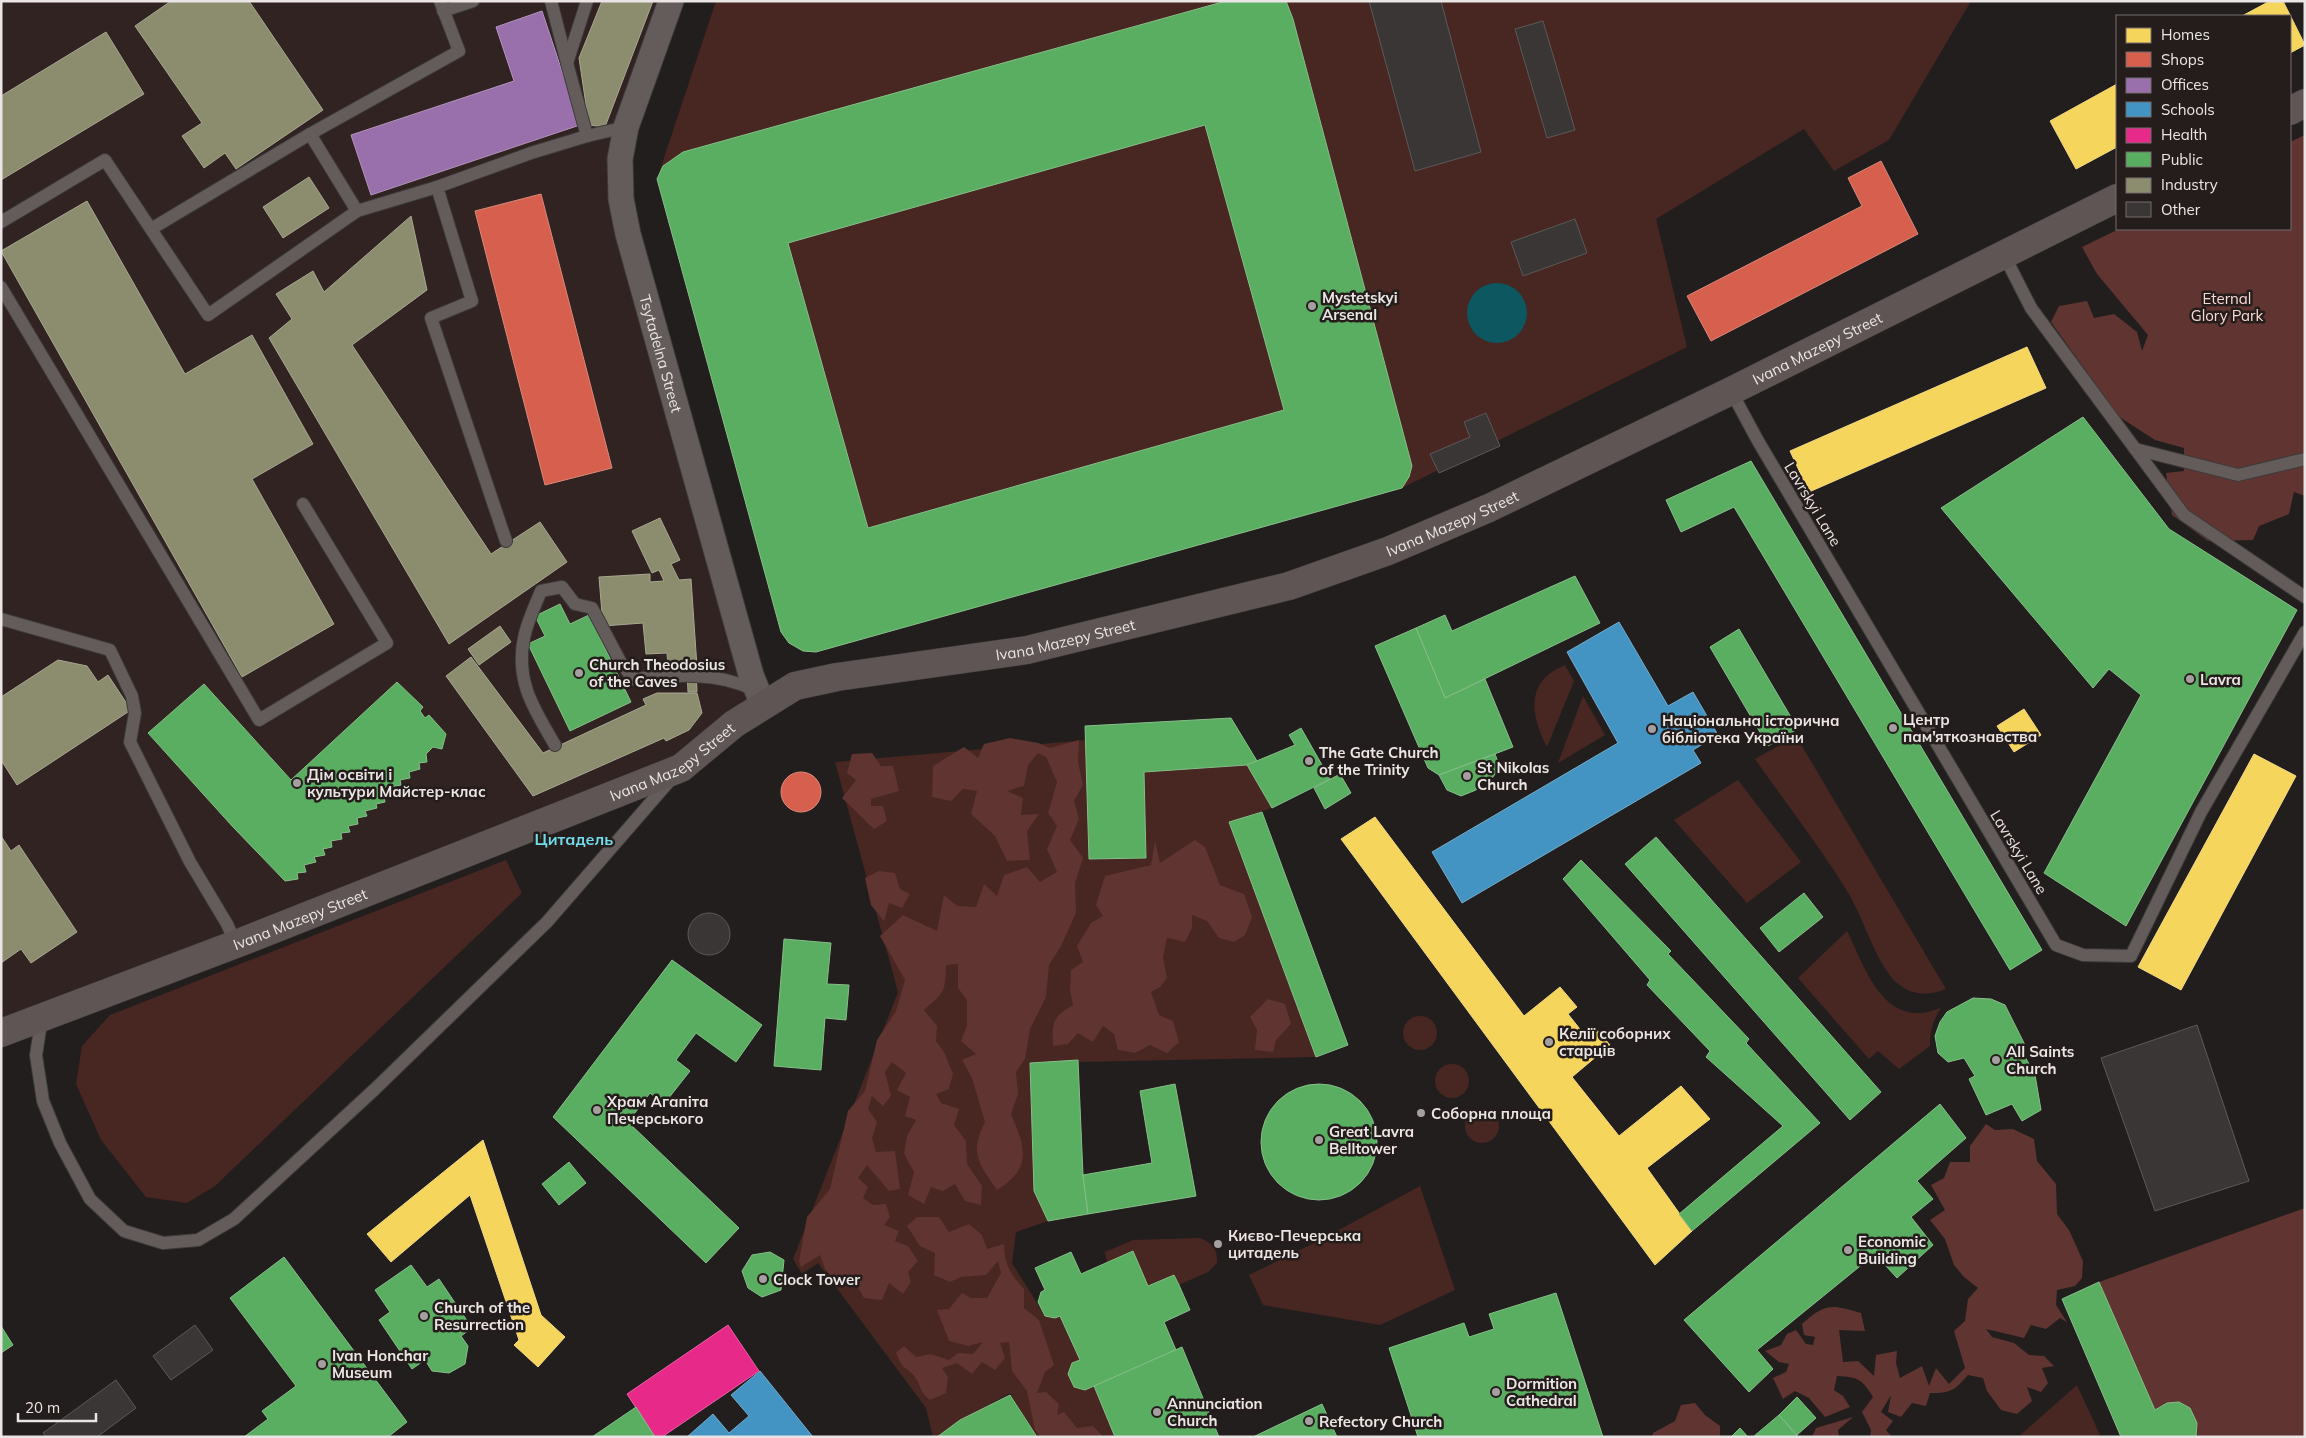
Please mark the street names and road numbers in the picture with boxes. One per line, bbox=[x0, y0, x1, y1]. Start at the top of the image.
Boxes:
street label: Tsytadelna Street bbox=[636, 292, 687, 415]
street label: Ivana Mazepy Street bbox=[1749, 308, 1885, 388]
street label: Lavrskyi Lane bbox=[1780, 458, 1846, 550]
street label: Ivana Mazepy Street bbox=[1383, 486, 1521, 560]
street label: Ivana Mazepy Street bbox=[994, 614, 1137, 664]
street label: Ivana Mazepy Street bbox=[607, 718, 738, 805]
street label: Lavrskyi Lane bbox=[1986, 806, 2052, 898]
street label: Ivana Mazepy Street bbox=[230, 884, 370, 954]

